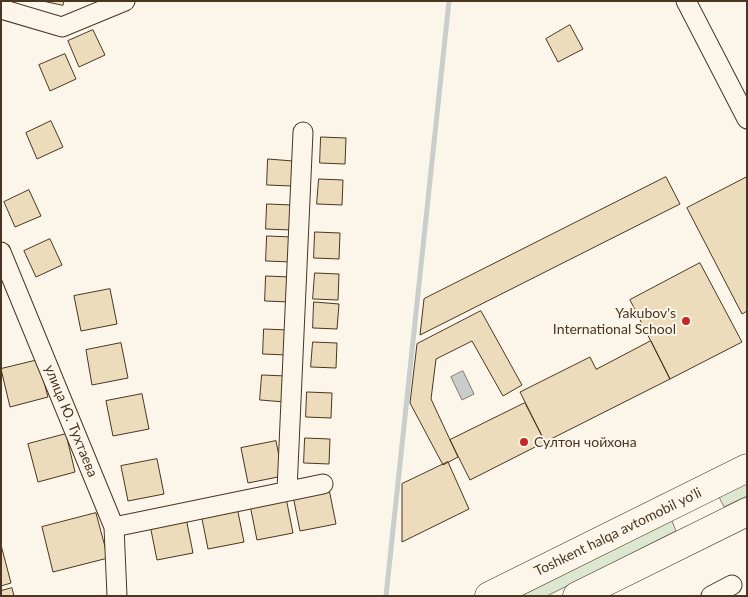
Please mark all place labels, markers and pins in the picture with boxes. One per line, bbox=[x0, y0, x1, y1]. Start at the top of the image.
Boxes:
place label: Yakubov's International School bbox=[553, 305, 676, 338]
marker: Yakubov's International School bbox=[680, 315, 692, 327]
place label: Султон чойхона bbox=[534, 434, 637, 450]
marker: Султон чойхона bbox=[518, 436, 530, 448]

